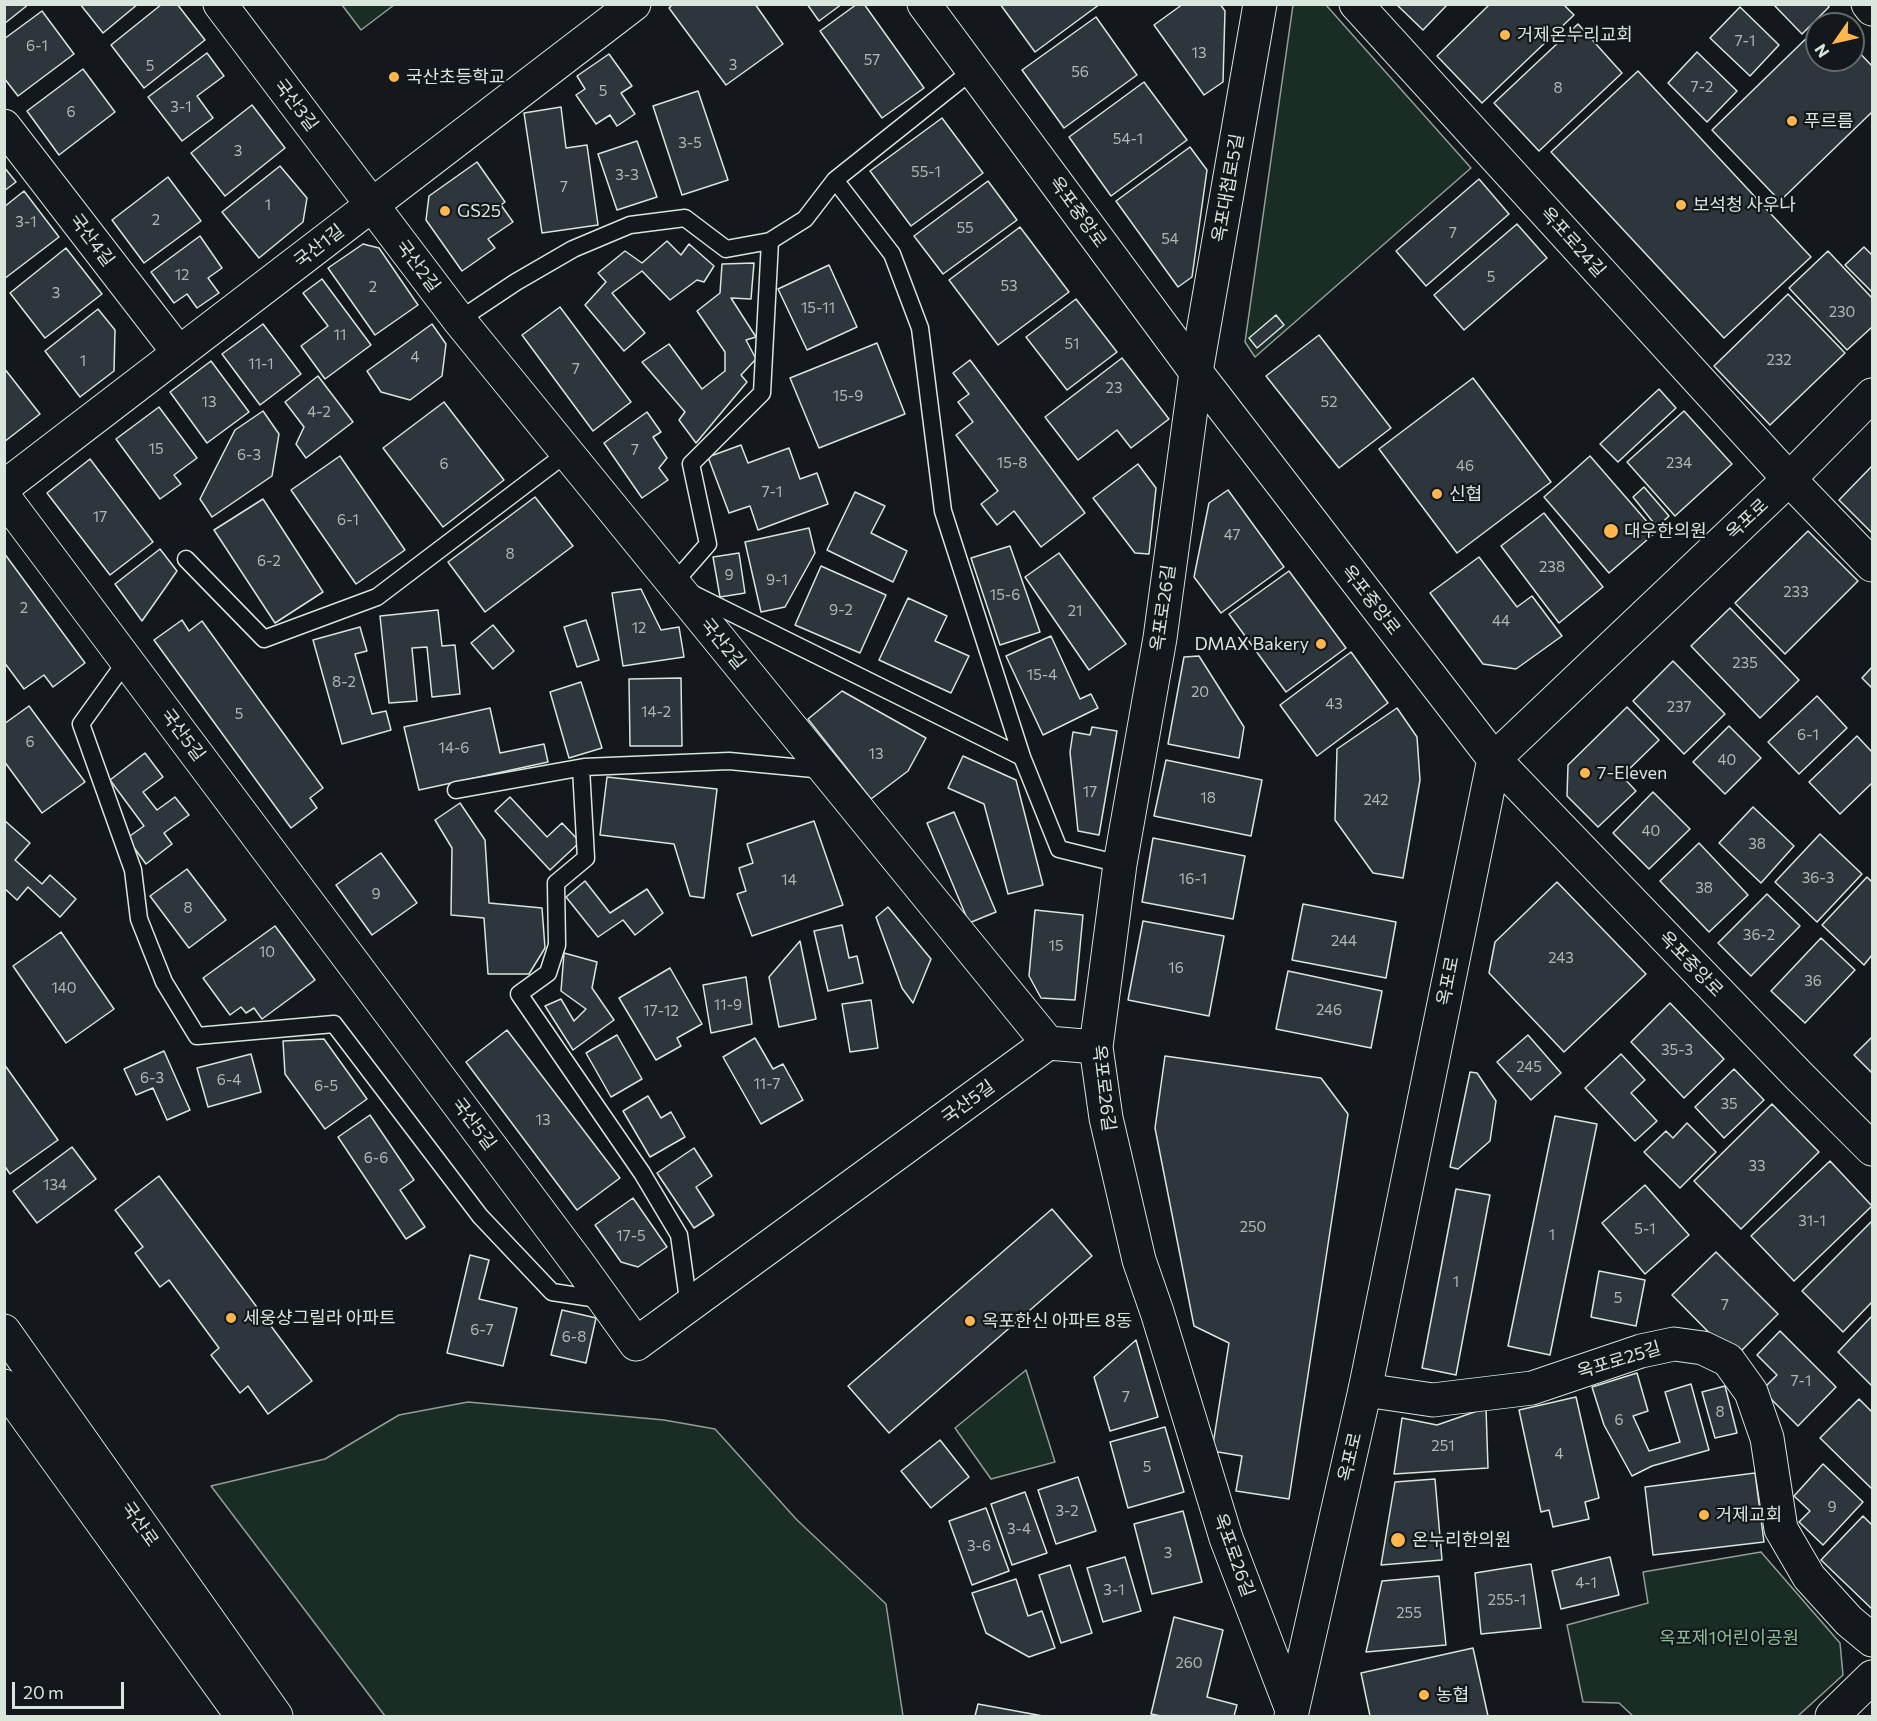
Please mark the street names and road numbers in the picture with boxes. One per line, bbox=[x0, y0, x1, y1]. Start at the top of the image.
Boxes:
street label: 국산3길 bbox=[269, 75, 323, 135]
street label: 옥포대첩로5길 bbox=[1208, 132, 1248, 244]
street label: 옥포중앙로 bbox=[1045, 172, 1111, 252]
street label: 옥포로24길 bbox=[1536, 203, 1610, 281]
street label: 국산4길 bbox=[65, 209, 119, 271]
street label: 국산1길 bbox=[290, 220, 348, 272]
street label: 국산2길 bbox=[391, 236, 445, 296]
street label: 옥포로 bbox=[1721, 494, 1773, 544]
street label: 옥포중앙로 bbox=[1337, 561, 1405, 639]
street label: 옥포로26길 bbox=[1146, 563, 1180, 653]
street label: 국산2길 bbox=[696, 614, 750, 674]
street label: 국산5길 bbox=[156, 705, 210, 765]
street label: 옥포중앙로 bbox=[1654, 927, 1728, 1001]
street label: 옥포로 bbox=[1433, 955, 1463, 1007]
street label: 옥포로26길 bbox=[1088, 1043, 1120, 1133]
street label: 국산5길 bbox=[937, 1076, 999, 1128]
street label: 국산5길 bbox=[447, 1094, 501, 1154]
street label: 옥포로25길 bbox=[1574, 1337, 1664, 1383]
street label: 옥포로 bbox=[1334, 1430, 1366, 1484]
street label: 국산로 bbox=[117, 1497, 163, 1551]
street label: 옥포로26길 bbox=[1209, 1510, 1259, 1600]

